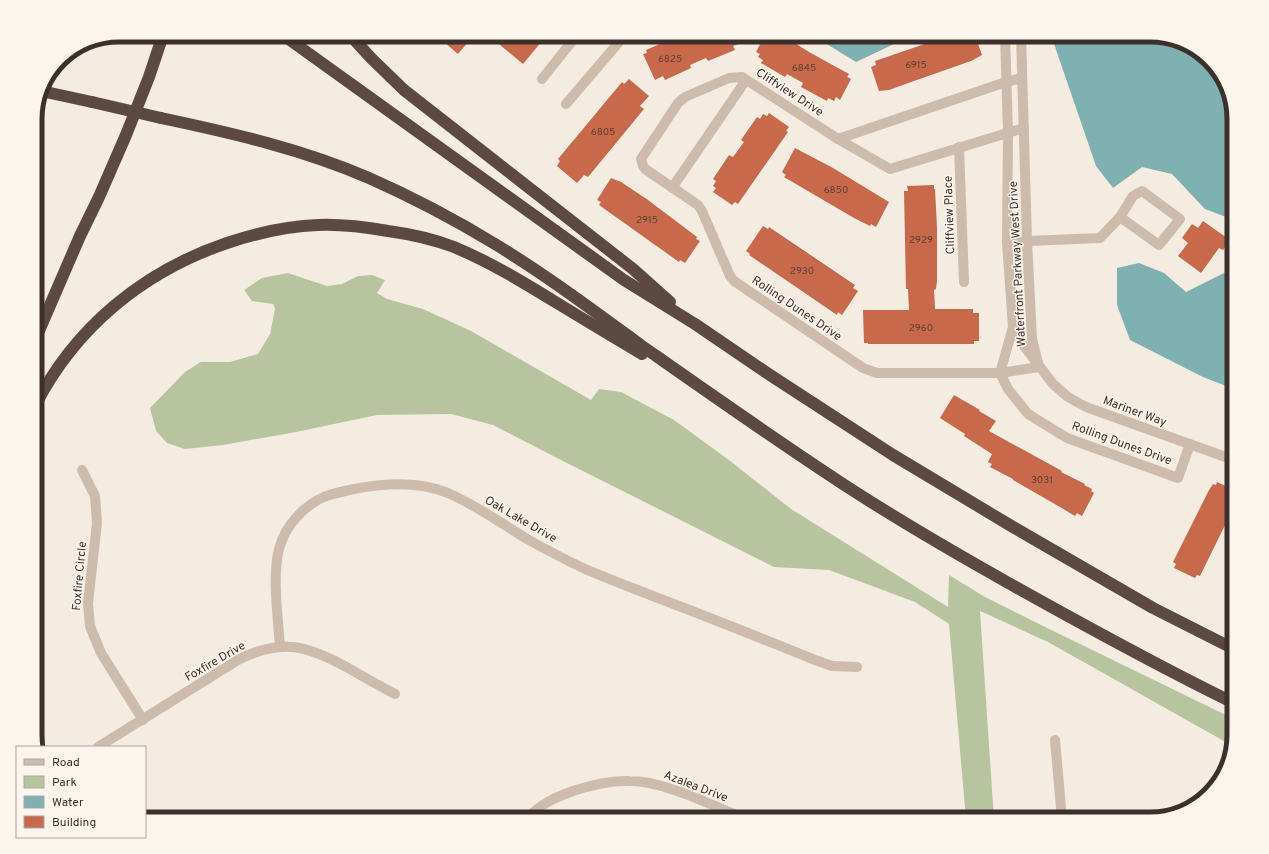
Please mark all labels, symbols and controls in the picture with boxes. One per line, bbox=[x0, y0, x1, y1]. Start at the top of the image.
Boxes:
house number: 6825 bbox=[658, 53, 682, 66]
house number: 6915 bbox=[905, 59, 927, 72]
house number: 6845 bbox=[792, 62, 816, 75]
street label: Cliffview Drive bbox=[753, 65, 826, 121]
house number: 6805 bbox=[591, 126, 615, 139]
street label: Cliffview Place bbox=[941, 175, 959, 255]
street label: Waterfront Parkway West Drive bbox=[1006, 180, 1030, 347]
house number: 6850 bbox=[824, 184, 848, 197]
house number: 2915 bbox=[636, 214, 658, 227]
house number: 2929 bbox=[909, 234, 933, 247]
house number: 2930 bbox=[790, 265, 814, 278]
street label: Rolling Dunes Drive bbox=[748, 273, 845, 345]
house number: 2960 bbox=[909, 322, 933, 335]
street label: Mariner Way bbox=[1101, 393, 1169, 431]
street label: Rolling Dunes Drive bbox=[1069, 418, 1174, 469]
house number: 3031 bbox=[1031, 474, 1053, 487]
street label: Oak Lake Drive bbox=[482, 493, 559, 547]
street label: Foxfire Circle bbox=[69, 541, 91, 612]
street label: Foxfire Drive bbox=[182, 638, 249, 686]
legend bbox=[16, 746, 146, 838]
text: Road bbox=[52, 755, 80, 771]
street label: Azalea Drive bbox=[661, 767, 730, 807]
text: Park bbox=[52, 775, 77, 791]
text: Water bbox=[52, 795, 84, 811]
text: Building bbox=[52, 815, 96, 831]

